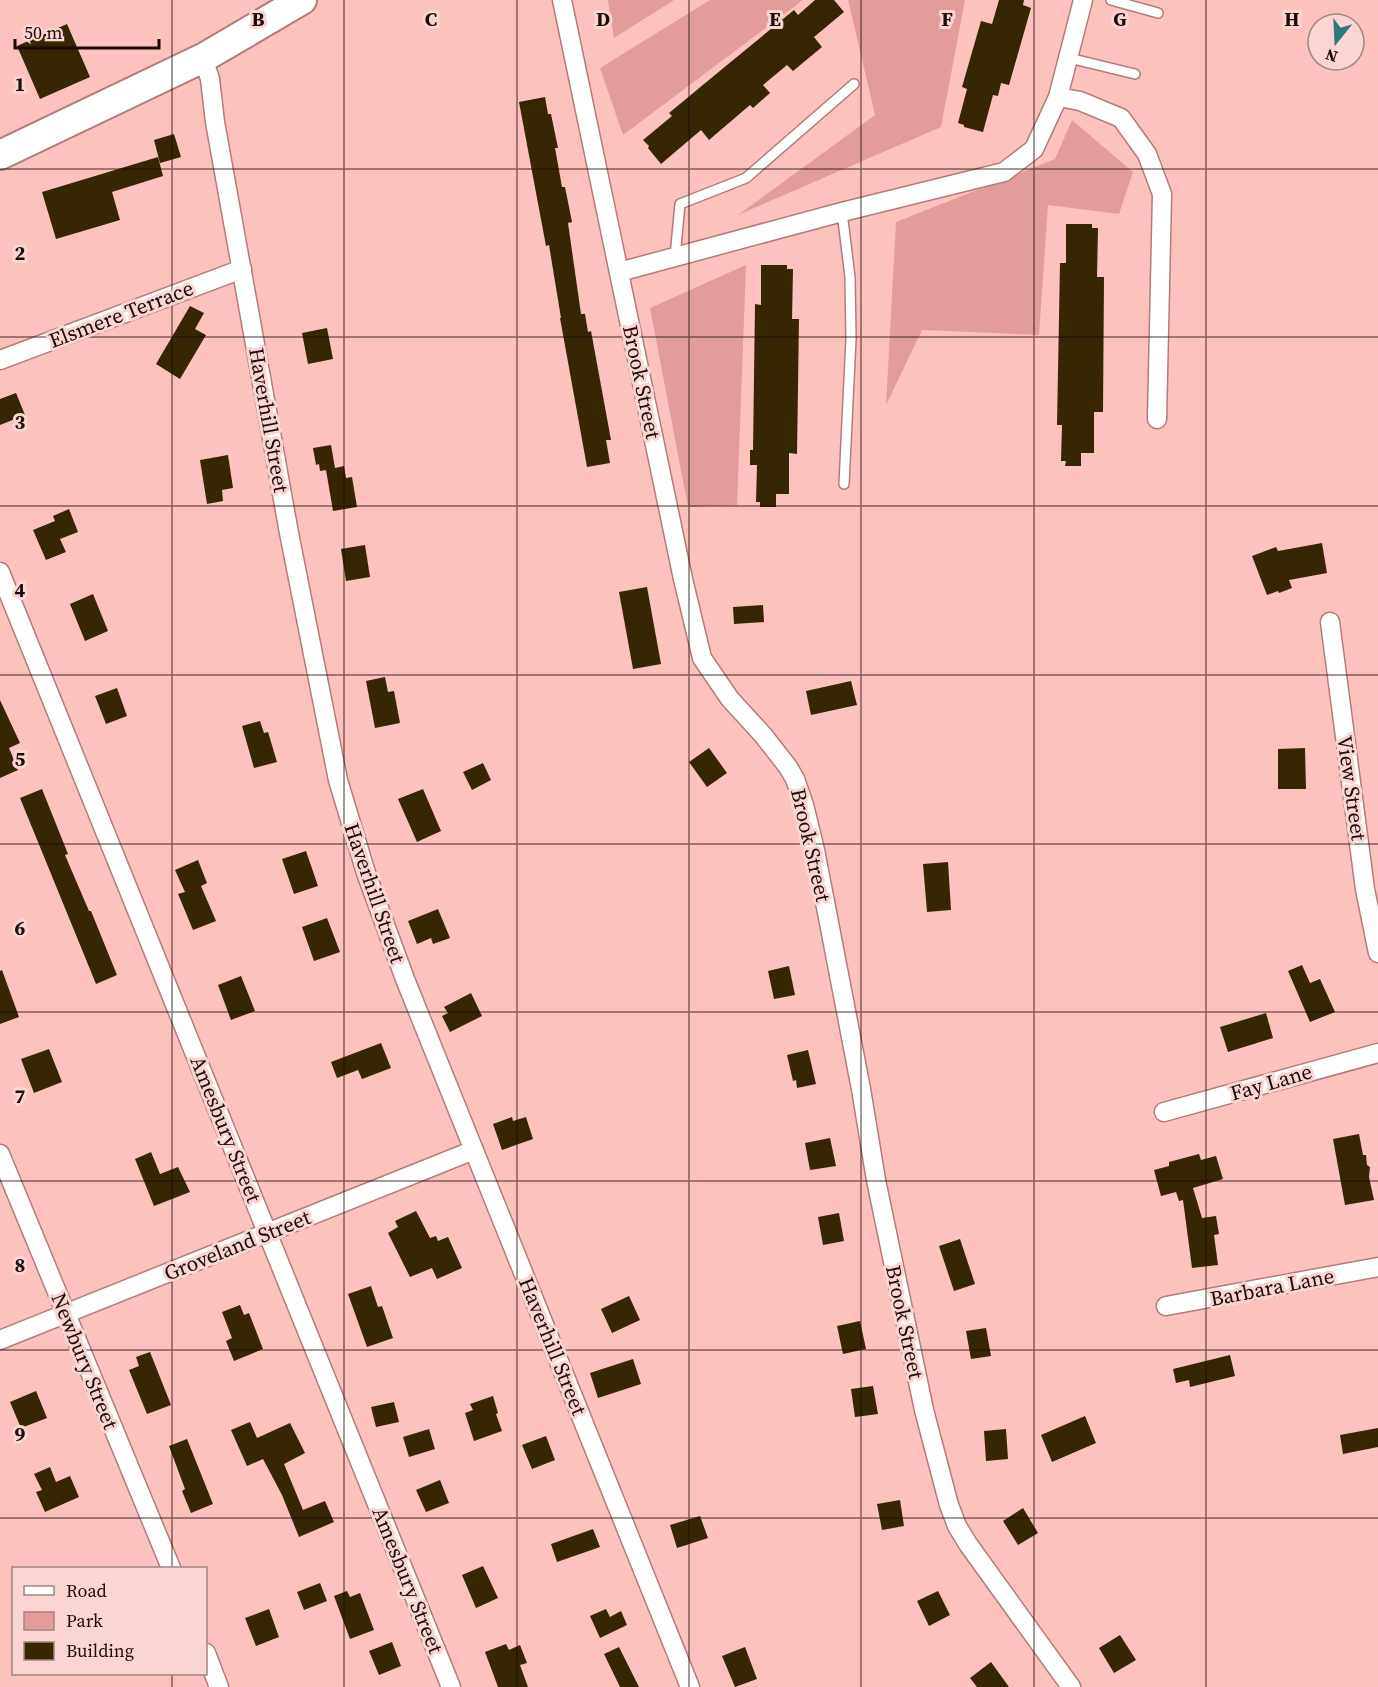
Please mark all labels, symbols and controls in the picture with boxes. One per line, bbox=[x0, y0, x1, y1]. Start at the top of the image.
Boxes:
text: B bbox=[251, 5, 265, 33]
text: C bbox=[425, 5, 437, 33]
text: D bbox=[596, 5, 610, 33]
text: E bbox=[769, 5, 781, 33]
text: F bbox=[941, 5, 953, 33]
text: G bbox=[1113, 5, 1127, 33]
text: H bbox=[1284, 5, 1300, 33]
scale bar bbox=[15, 12, 159, 50]
north arrow bbox=[1306, 12, 1366, 72]
text: 50 m bbox=[24, 20, 62, 45]
text: N bbox=[1322, 44, 1340, 69]
text: 1 bbox=[15, 70, 25, 98]
text: 2 bbox=[15, 239, 26, 267]
street label: Elsmere Terrace bbox=[45, 273, 197, 355]
street label: Brook Street bbox=[616, 323, 668, 442]
street label: Haverhill Street bbox=[242, 345, 296, 495]
text: 3 bbox=[15, 408, 26, 436]
text: 4 bbox=[15, 576, 26, 604]
street label: View Street bbox=[1330, 734, 1374, 842]
text: 5 bbox=[15, 745, 26, 773]
street label: Brook Street bbox=[784, 786, 838, 905]
street label: Haverhill Street bbox=[337, 819, 413, 967]
text: 6 bbox=[15, 914, 26, 942]
street label: Amesbury Street bbox=[183, 1051, 269, 1207]
street label: Fay Lane bbox=[1227, 1056, 1315, 1108]
text: 7 bbox=[15, 1082, 26, 1110]
street label: Groveland Street bbox=[159, 1202, 315, 1288]
text: 8 bbox=[15, 1251, 25, 1279]
street label: Barbara Lane bbox=[1207, 1261, 1337, 1313]
street label: Brook Street bbox=[879, 1263, 931, 1382]
street label: Haverhill Street bbox=[512, 1273, 594, 1420]
street label: Newbury Street bbox=[44, 1289, 126, 1434]
text: 9 bbox=[15, 1420, 26, 1448]
street label: Amesbury Street bbox=[365, 1502, 451, 1658]
legend bbox=[12, 1567, 207, 1675]
text: Road bbox=[66, 1578, 107, 1603]
text: Park bbox=[66, 1608, 103, 1633]
text: Building bbox=[66, 1638, 134, 1663]

